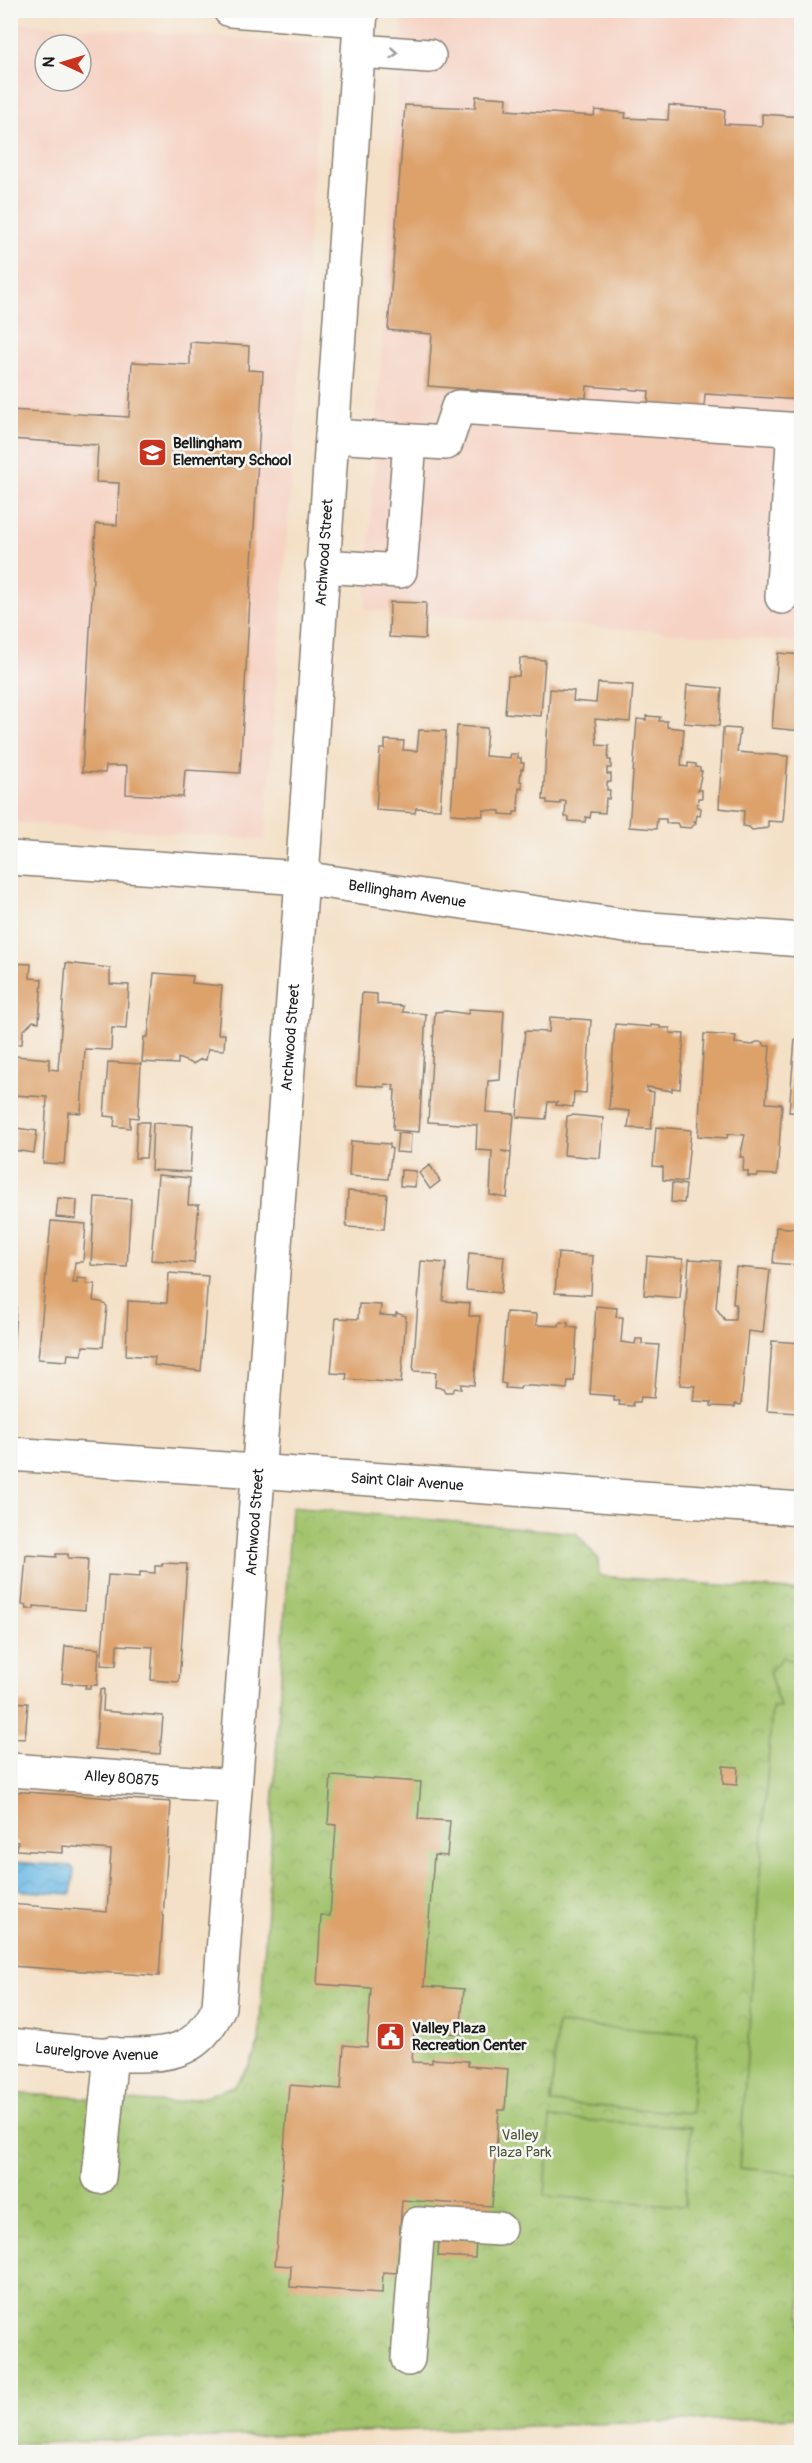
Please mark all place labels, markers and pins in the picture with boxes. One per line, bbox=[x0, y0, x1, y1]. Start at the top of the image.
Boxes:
place label: Bellingham Elementary School bbox=[173, 434, 292, 470]
school or university icon: Bellingham Elementary School bbox=[136, 436, 168, 468]
place label: Valley Plaza Recreation Center bbox=[412, 2019, 527, 2055]
public building icon: Valley Plaza Recreation Center bbox=[375, 2021, 407, 2053]

